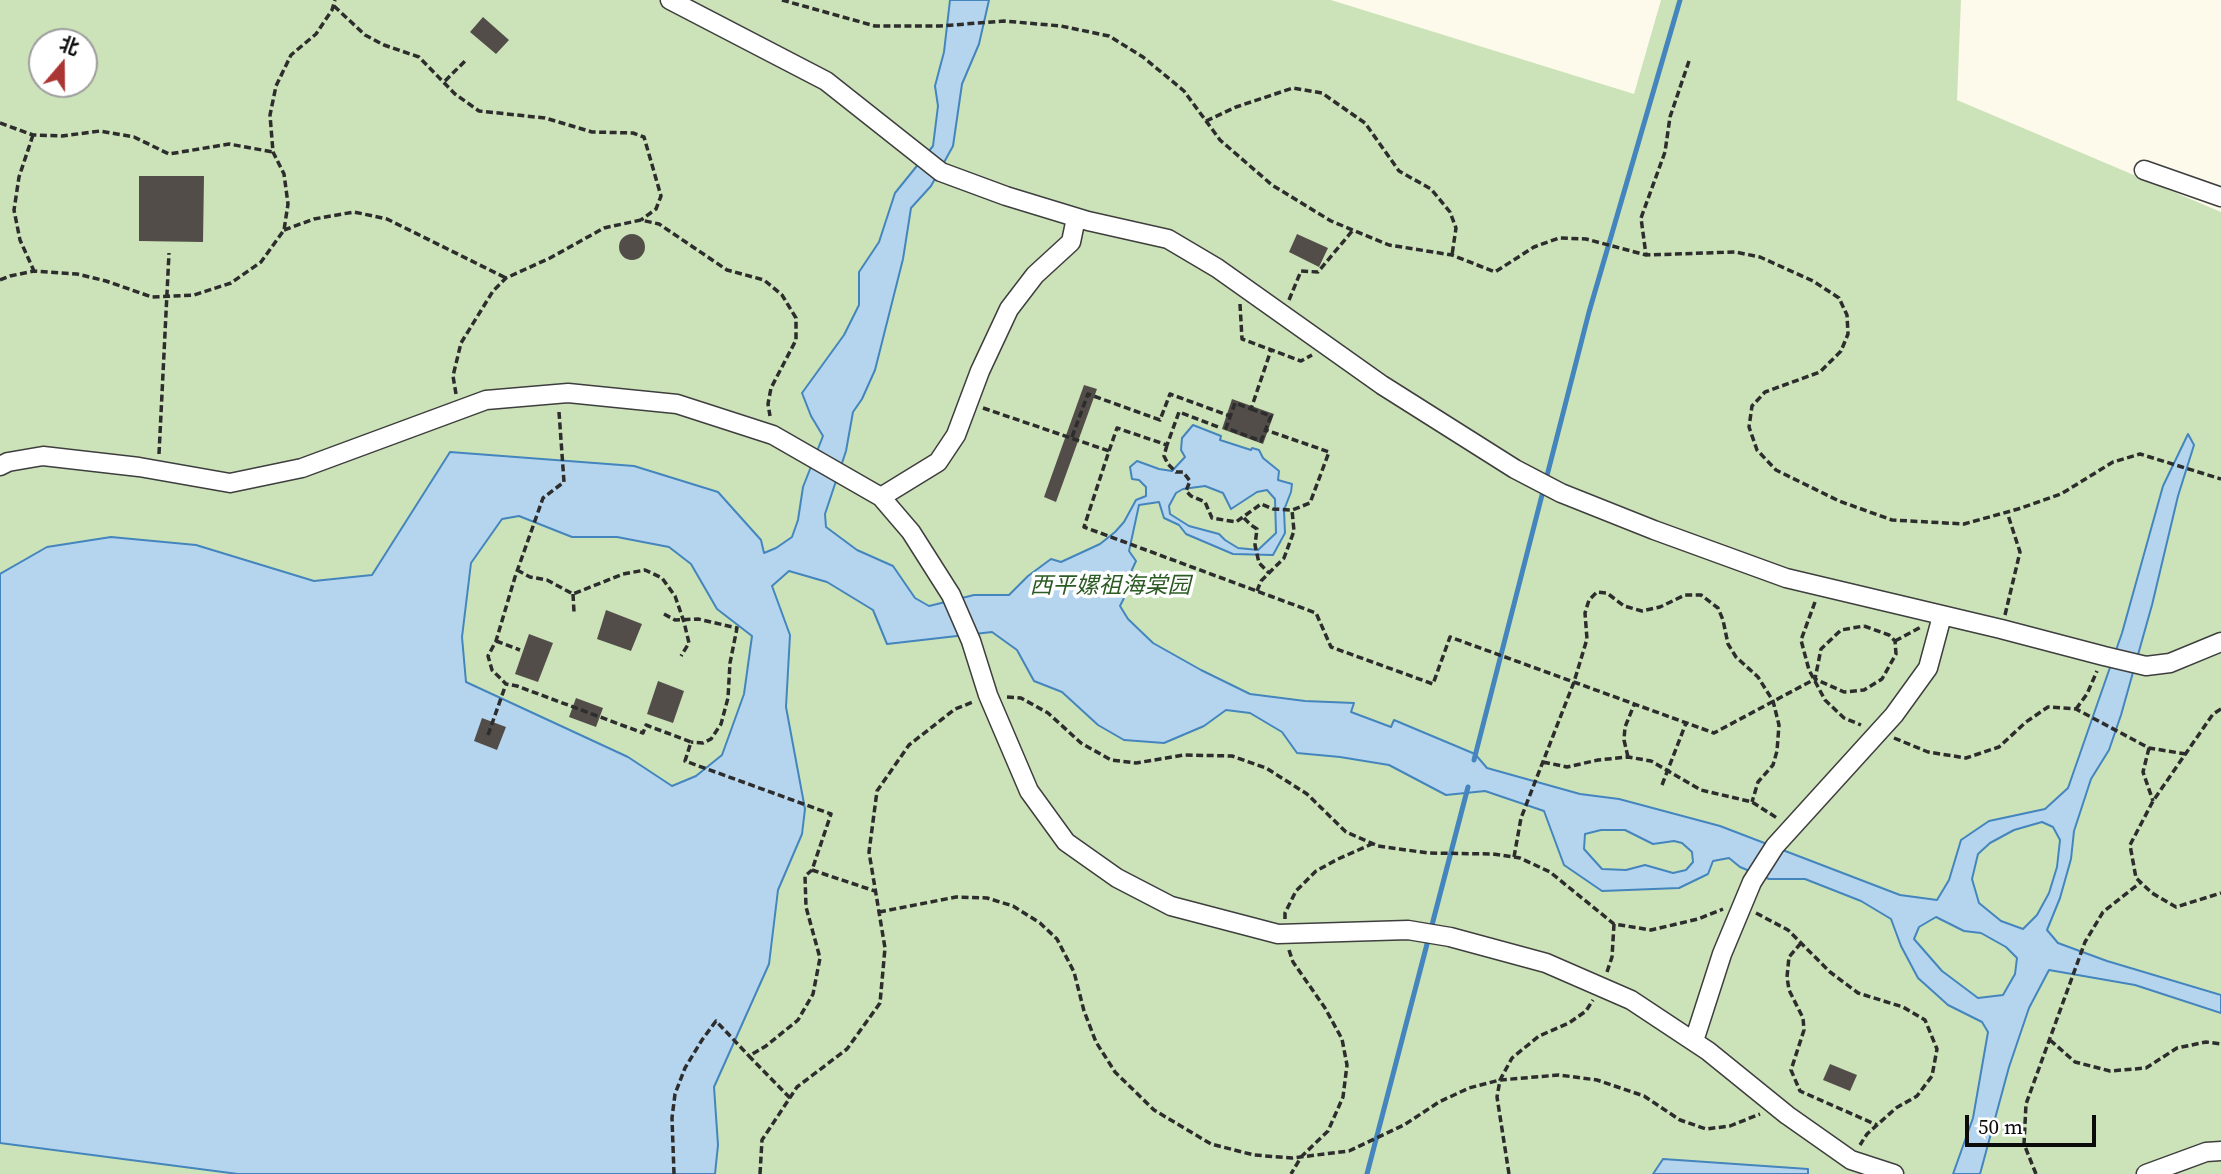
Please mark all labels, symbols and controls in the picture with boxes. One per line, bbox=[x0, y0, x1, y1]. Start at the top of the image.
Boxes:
north arrow bbox=[28, 28, 98, 98]
text: 北 bbox=[56, 30, 83, 61]
park label: 西平嫘祖海棠园 bbox=[1030, 573, 1190, 601]
scale bar bbox=[1969, 1100, 2100, 1144]
text: 50 m bbox=[1978, 1112, 2023, 1141]

